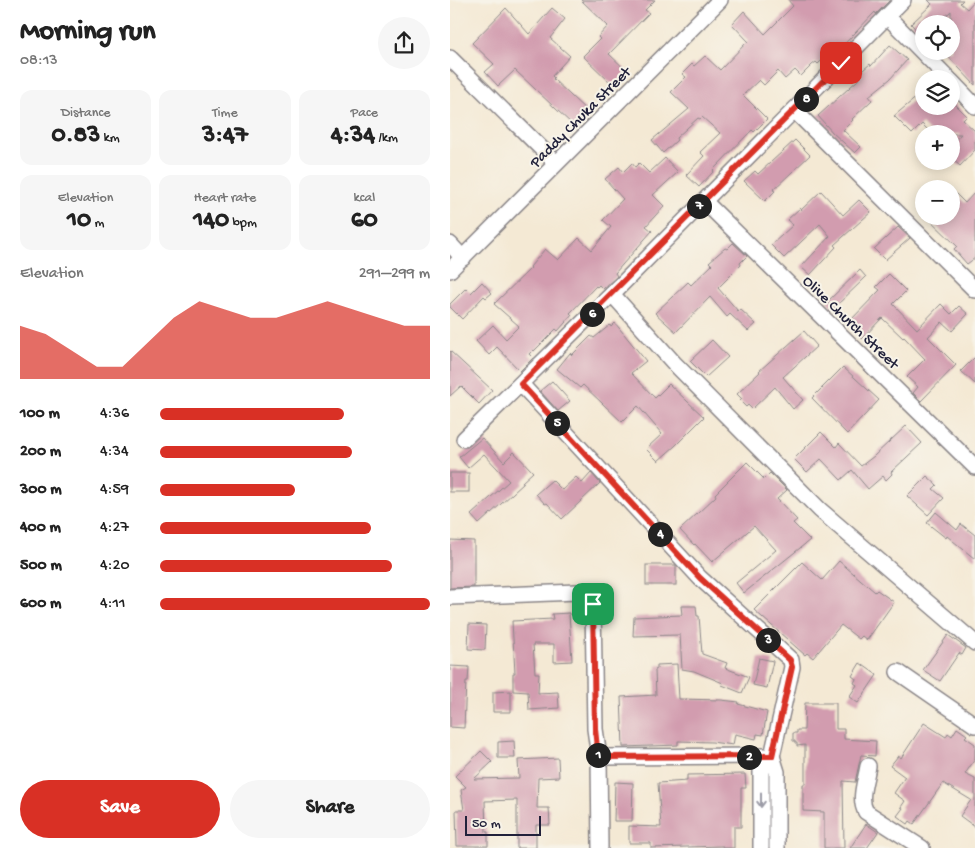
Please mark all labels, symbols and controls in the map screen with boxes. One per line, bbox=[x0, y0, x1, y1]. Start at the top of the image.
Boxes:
map controls bbox=[915, 15, 960, 225]
button: locate bbox=[915, 15, 960, 60]
text: Morning run bbox=[20, 16, 155, 49]
button: share bbox=[378, 17, 430, 69]
pin bbox=[820, 42, 862, 84]
icon: check bbox=[827, 49, 855, 77]
text: 08:13 bbox=[20, 52, 58, 71]
street label: Paddy Chuka Street bbox=[526, 63, 637, 174]
button: layers bbox=[915, 70, 960, 115]
pin: 8 bbox=[794, 86, 818, 112]
text: 8 bbox=[803, 91, 810, 108]
text: Distance bbox=[61, 105, 110, 122]
text: Time bbox=[212, 105, 238, 122]
text: Pace bbox=[351, 105, 378, 122]
text: 0.83 bbox=[52, 122, 100, 151]
text: 3:47 bbox=[202, 122, 248, 151]
text: 4:34 bbox=[331, 122, 375, 151]
button: + bbox=[915, 125, 960, 170]
text: km bbox=[100, 130, 120, 147]
text: /km bbox=[375, 130, 398, 147]
button: − bbox=[915, 180, 960, 225]
text: Elevation bbox=[58, 190, 113, 207]
text: Heart rate bbox=[194, 190, 256, 207]
text: kcal bbox=[353, 190, 375, 207]
pin: 7 bbox=[686, 194, 712, 218]
text: 7 bbox=[696, 198, 703, 215]
text: 10 bbox=[67, 207, 91, 236]
text: 140 bbox=[193, 207, 229, 236]
text: 60 bbox=[351, 207, 378, 236]
text: m bbox=[91, 215, 104, 232]
text: bpm bbox=[229, 215, 257, 232]
text: Elevation bbox=[20, 265, 84, 284]
text: 291–299 m bbox=[359, 265, 430, 284]
street label: Olive Church Street bbox=[797, 273, 903, 375]
pin: 6 bbox=[580, 302, 604, 326]
text: 6 bbox=[589, 306, 596, 323]
text: 100 m bbox=[20, 405, 60, 424]
text: 4:36 bbox=[100, 405, 129, 424]
pin: 5 bbox=[544, 410, 570, 436]
text: 5 bbox=[554, 415, 561, 432]
text: 200 m bbox=[20, 443, 61, 462]
text: 4:34 bbox=[100, 443, 128, 462]
text: 300 m bbox=[20, 481, 62, 500]
text: 4:59 bbox=[100, 481, 129, 500]
text: 400 m bbox=[20, 519, 61, 538]
text: 4:27 bbox=[100, 519, 129, 538]
pin: 4 bbox=[648, 522, 672, 546]
text: 4 bbox=[657, 526, 664, 543]
text: 500 m bbox=[20, 557, 62, 576]
text: 4:20 bbox=[100, 557, 130, 576]
pin bbox=[572, 583, 614, 625]
icon: arrive bbox=[579, 590, 607, 618]
text: 600 m bbox=[20, 595, 61, 614]
text: 4:11 bbox=[100, 595, 126, 614]
pin: 3 bbox=[756, 628, 780, 652]
text: 3 bbox=[765, 632, 772, 649]
pin: 1 bbox=[586, 742, 610, 768]
pin: 2 bbox=[736, 744, 762, 770]
text: 1 bbox=[596, 747, 601, 764]
text: 2 bbox=[746, 749, 753, 766]
button: Save bbox=[20, 780, 220, 838]
button: Share bbox=[230, 780, 430, 838]
one-way arrow bbox=[756, 792, 766, 808]
scale bar bbox=[465, 813, 541, 836]
text: 50 m bbox=[472, 816, 501, 833]

